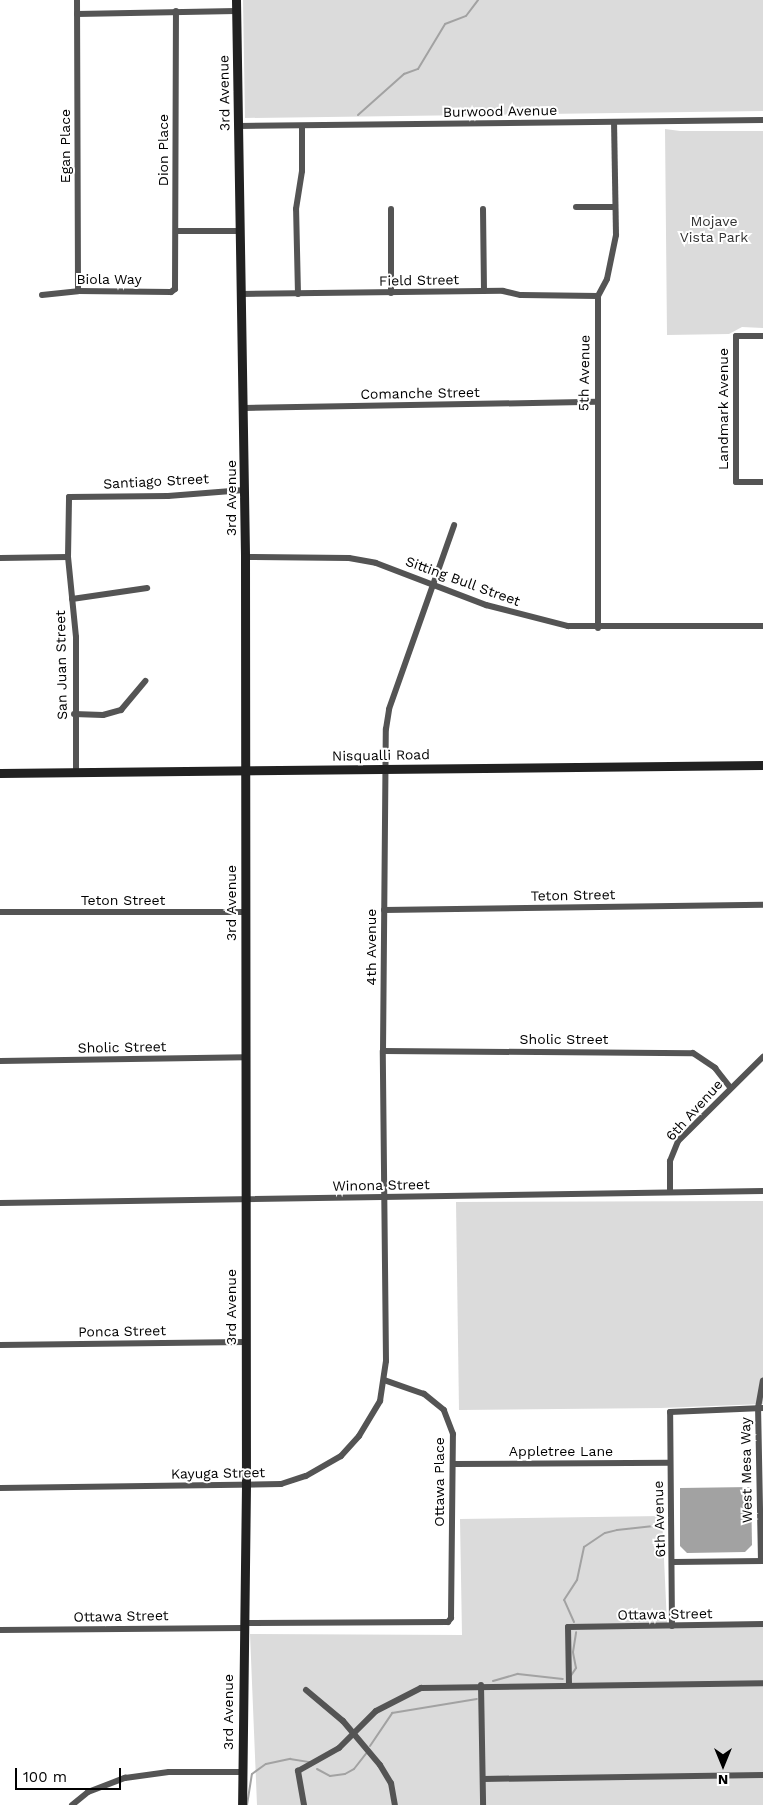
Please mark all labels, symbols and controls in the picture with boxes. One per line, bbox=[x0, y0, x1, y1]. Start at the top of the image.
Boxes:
street label: 3rd Avenue bbox=[215, 54, 233, 132]
street label: Burwood Avenue bbox=[442, 102, 558, 120]
street label: Egan Place bbox=[57, 109, 73, 183]
street label: Dion Place bbox=[155, 114, 171, 186]
park label: Mojave Vista Park bbox=[680, 213, 748, 246]
street label: Biola Way bbox=[76, 271, 142, 287]
street label: Field Street bbox=[379, 271, 459, 289]
street label: 5th Avenue bbox=[575, 334, 593, 412]
street label: Landmark Avenue bbox=[715, 348, 731, 470]
street label: Comanche Street bbox=[360, 384, 480, 402]
street label: 3rd Avenue bbox=[223, 460, 239, 536]
street label: Santiago Street bbox=[103, 470, 209, 492]
street label: Sitting Bull Street bbox=[403, 552, 523, 610]
street label: San Juan Street bbox=[52, 610, 70, 720]
street label: Nisqualli Road bbox=[332, 746, 430, 764]
street label: 3rd Avenue bbox=[223, 865, 239, 941]
street label: Teton Street bbox=[531, 886, 615, 904]
street label: Teton Street bbox=[81, 892, 165, 908]
street label: 4th Avenue bbox=[363, 908, 379, 986]
street label: Sholic Street bbox=[520, 1031, 608, 1047]
street label: Sholic Street bbox=[77, 1038, 167, 1056]
street label: 6th Avenue bbox=[662, 1076, 726, 1144]
street label: Winona Street bbox=[332, 1176, 430, 1194]
street label: 3rd Avenue bbox=[223, 1269, 239, 1345]
street label: Ponca Street bbox=[78, 1322, 166, 1340]
street label: West Mesa Way bbox=[737, 1417, 755, 1523]
street label: Ottawa Place bbox=[431, 1437, 447, 1527]
street label: Appletree Lane bbox=[509, 1443, 613, 1459]
street label: Kayuga Street bbox=[171, 1464, 265, 1482]
street label: 6th Avenue bbox=[649, 1480, 669, 1558]
street label: Ottawa Street bbox=[617, 1605, 713, 1623]
street label: Ottawa Street bbox=[73, 1607, 169, 1625]
street label: 3rd Avenue bbox=[220, 1674, 236, 1750]
north arrow bbox=[698, 1740, 748, 1790]
scale bar bbox=[18, 1758, 124, 1790]
text: 100 m bbox=[23, 1768, 67, 1786]
text: N bbox=[718, 1772, 728, 1788]

